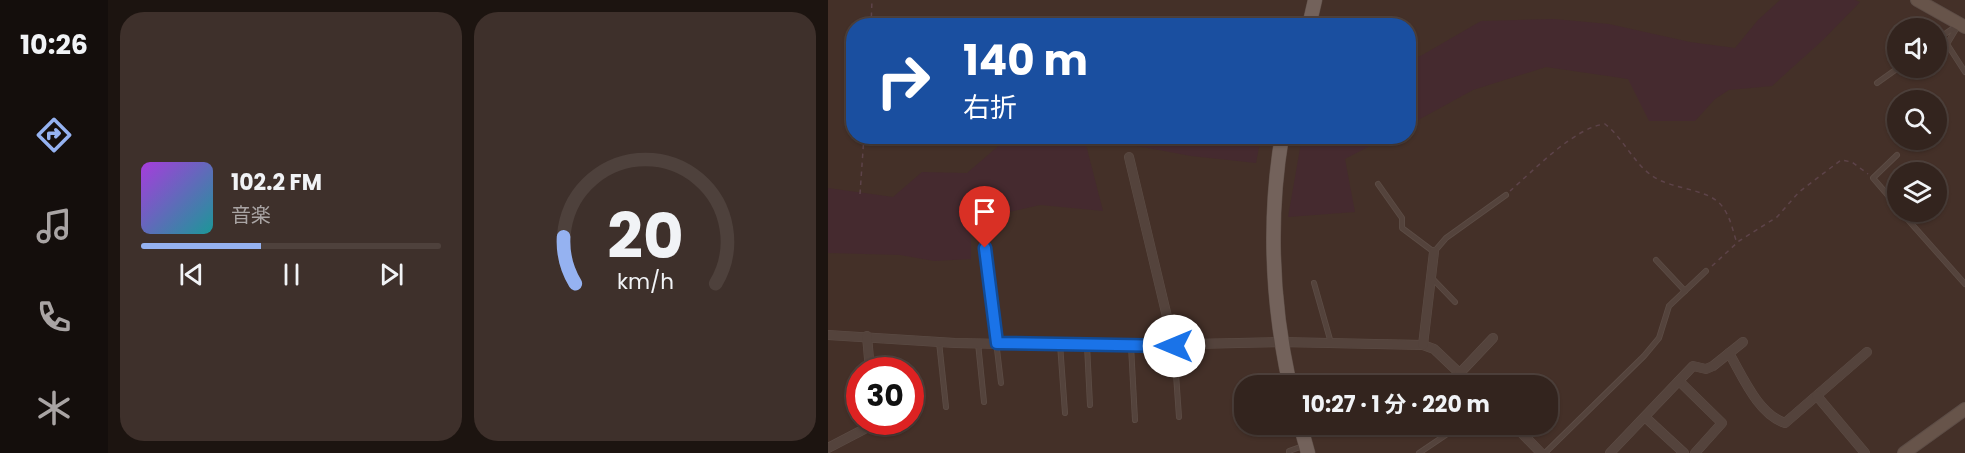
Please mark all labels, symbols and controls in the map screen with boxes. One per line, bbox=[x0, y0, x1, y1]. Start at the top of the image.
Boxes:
map controls bbox=[1887, 18, 1947, 222]
button: sound bbox=[1887, 18, 1947, 78]
text: 10:26 bbox=[20, 26, 88, 63]
text: 140 m bbox=[963, 31, 1088, 90]
icon: right bbox=[864, 42, 942, 120]
text: 右折 bbox=[963, 89, 1017, 126]
button: search bbox=[1887, 90, 1947, 150]
icon: directions bbox=[33, 114, 75, 156]
button: layers bbox=[1887, 162, 1947, 222]
text: 102.2 FM bbox=[231, 167, 322, 198]
pin bbox=[959, 186, 1010, 248]
text: 20 bbox=[607, 192, 683, 280]
icon: arrive bbox=[968, 195, 1001, 228]
text: 音楽 bbox=[231, 201, 271, 229]
icon: music bbox=[33, 205, 75, 247]
icon: previous bbox=[175, 258, 208, 291]
icon: pause bbox=[275, 258, 308, 291]
icon: next bbox=[375, 258, 408, 291]
text: km/h bbox=[616, 266, 674, 297]
icon: phone bbox=[33, 296, 75, 338]
position arrow bbox=[1142, 314, 1206, 378]
speed limit sign: 30 bbox=[846, 357, 924, 435]
icon: climate bbox=[33, 387, 75, 429]
text: 10:27 · 1 分 · 220 m bbox=[1302, 389, 1490, 420]

